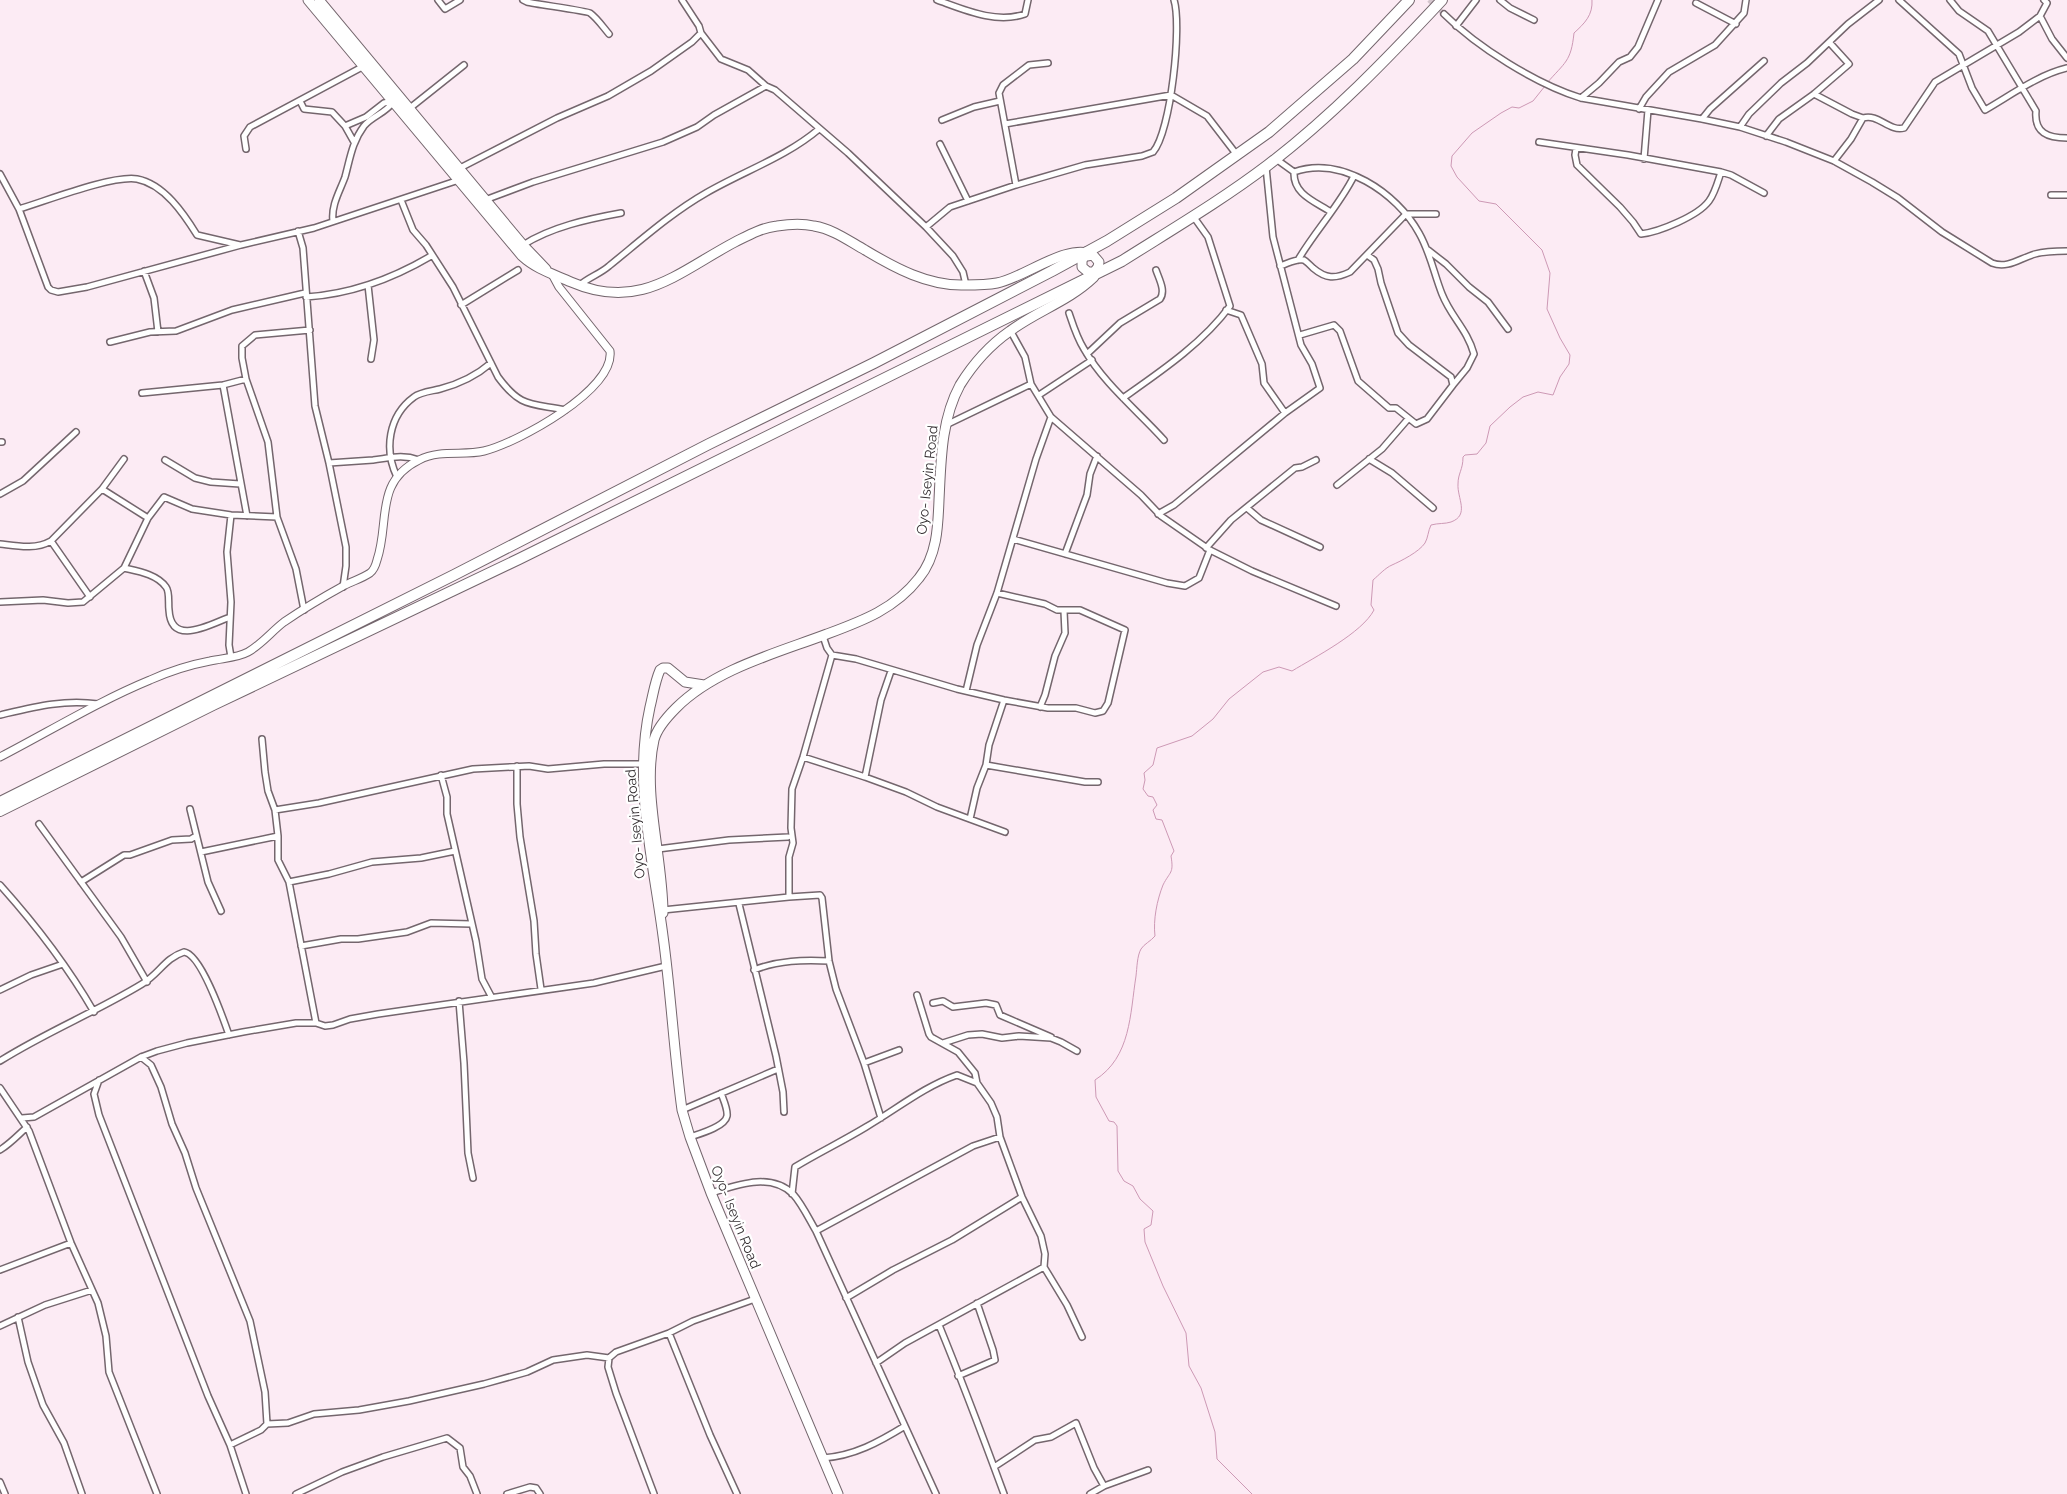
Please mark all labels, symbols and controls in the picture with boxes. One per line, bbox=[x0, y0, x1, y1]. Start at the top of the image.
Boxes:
street label: Oyo- Iseyin Road bbox=[913, 425, 941, 535]
street label: Oyo- Iseyin Road bbox=[622, 769, 648, 879]
street label: Oyo- Iseyin Road bbox=[708, 1163, 764, 1271]

